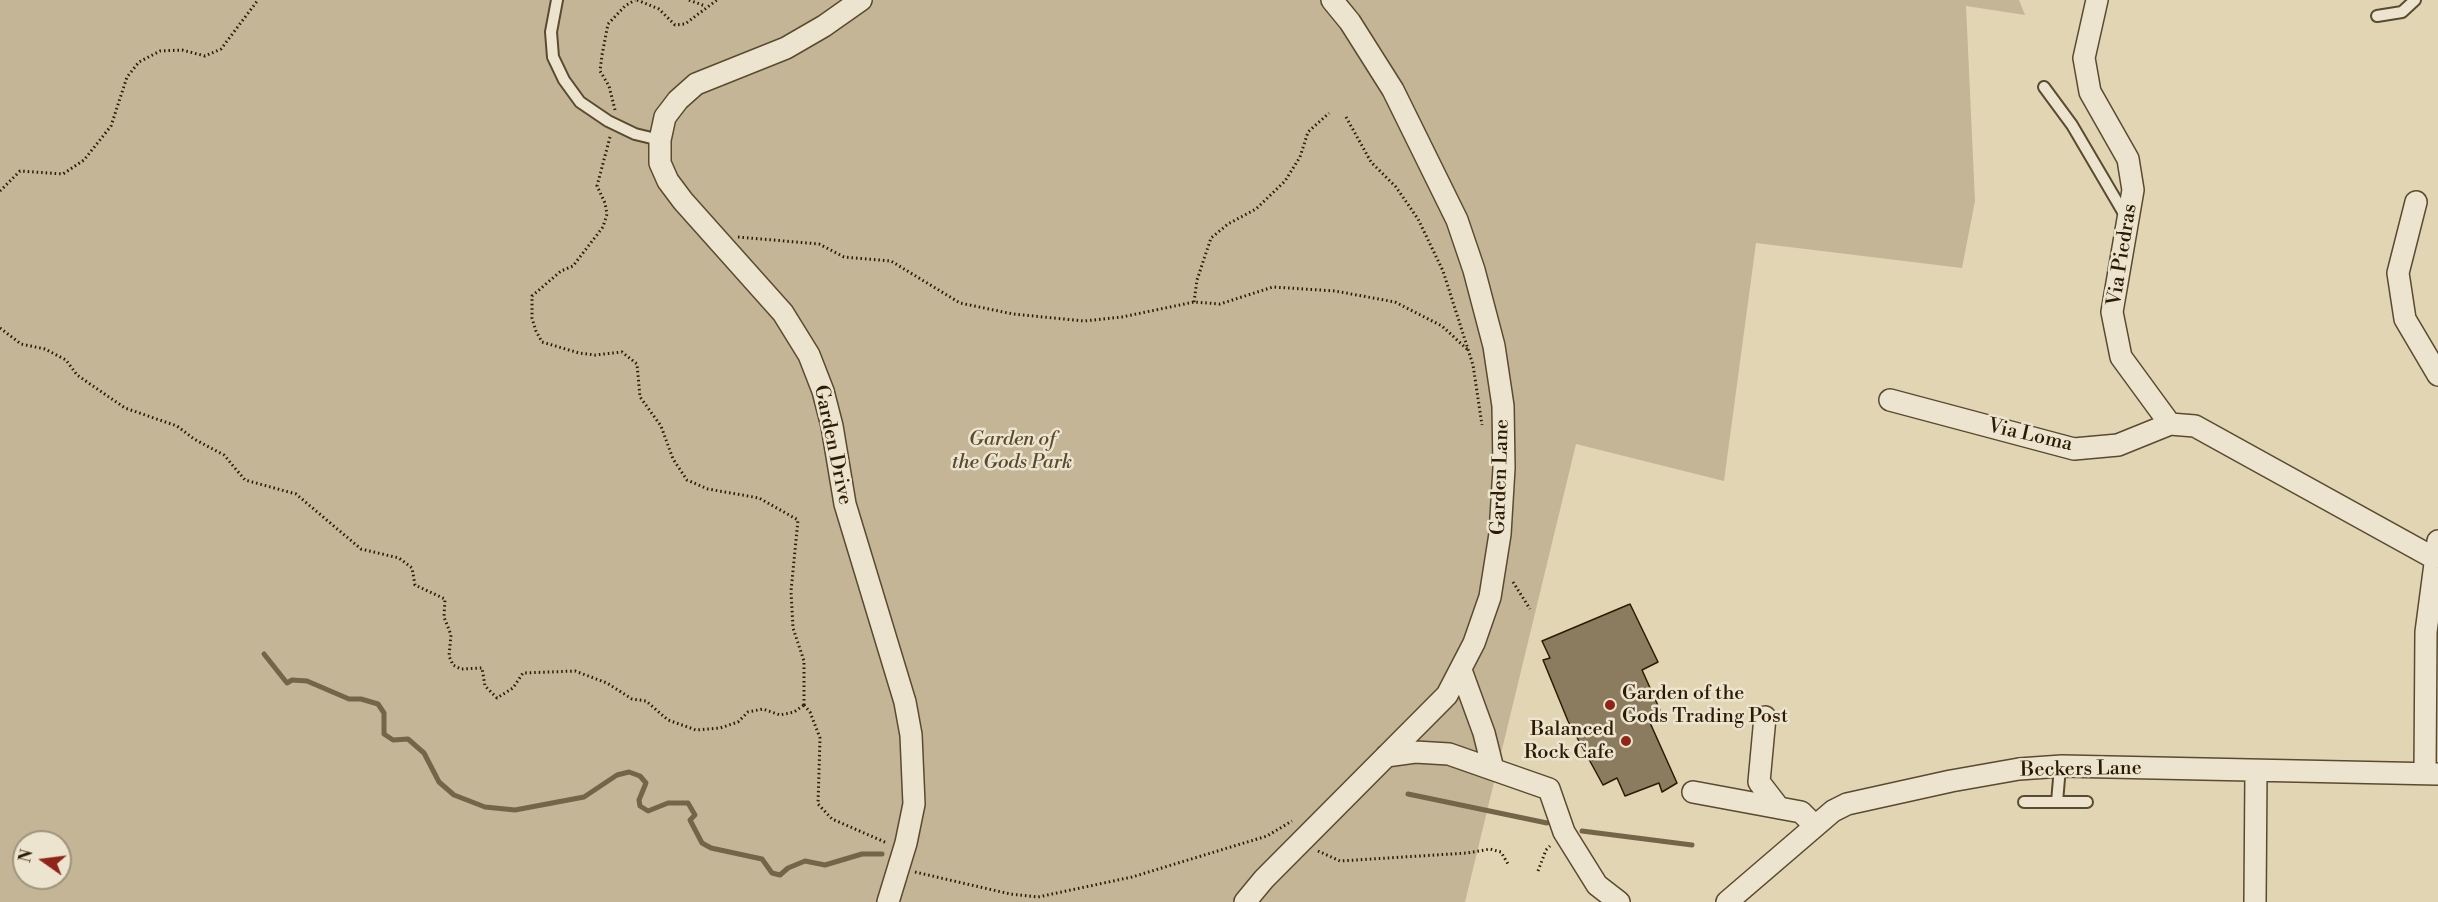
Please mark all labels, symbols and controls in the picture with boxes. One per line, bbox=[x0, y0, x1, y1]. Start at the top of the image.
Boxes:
street label: Via Piedras bbox=[2103, 202, 2143, 308]
street label: Garden Drive bbox=[808, 383, 856, 507]
street label: Via Loma bbox=[1985, 415, 2075, 457]
street label: Garden Lane bbox=[1487, 419, 1515, 535]
park label: Garden of the Gods Park bbox=[952, 428, 1072, 475]
place label: Garden of the Gods Trading Post bbox=[1622, 682, 1788, 729]
marker: Garden of the Gods Trading Post bbox=[1603, 698, 1617, 712]
place label: Balanced Rock Cafe bbox=[1524, 718, 1614, 765]
marker: Balanced Rock Cafe bbox=[1619, 734, 1633, 748]
street label: Beckers Lane bbox=[2020, 757, 2142, 783]
north arrow bbox=[12, 830, 72, 890]
text: N bbox=[15, 848, 38, 865]

